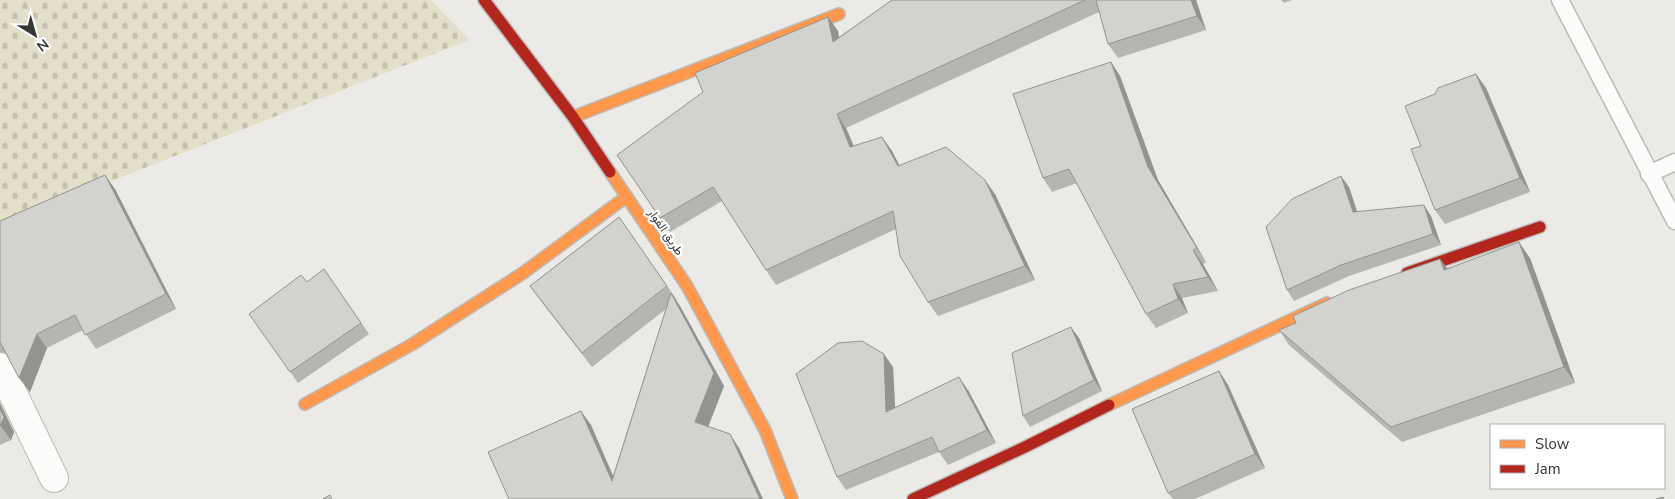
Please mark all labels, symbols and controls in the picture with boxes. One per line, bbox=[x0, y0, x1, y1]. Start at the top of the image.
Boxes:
north arrow bbox=[10, 10, 60, 60]
text: N bbox=[33, 34, 52, 56]
street label: طريق الفوار bbox=[644, 205, 688, 259]
legend bbox=[1490, 424, 1665, 489]
text: Slow bbox=[1535, 434, 1570, 454]
text: Jam bbox=[1534, 459, 1561, 479]

